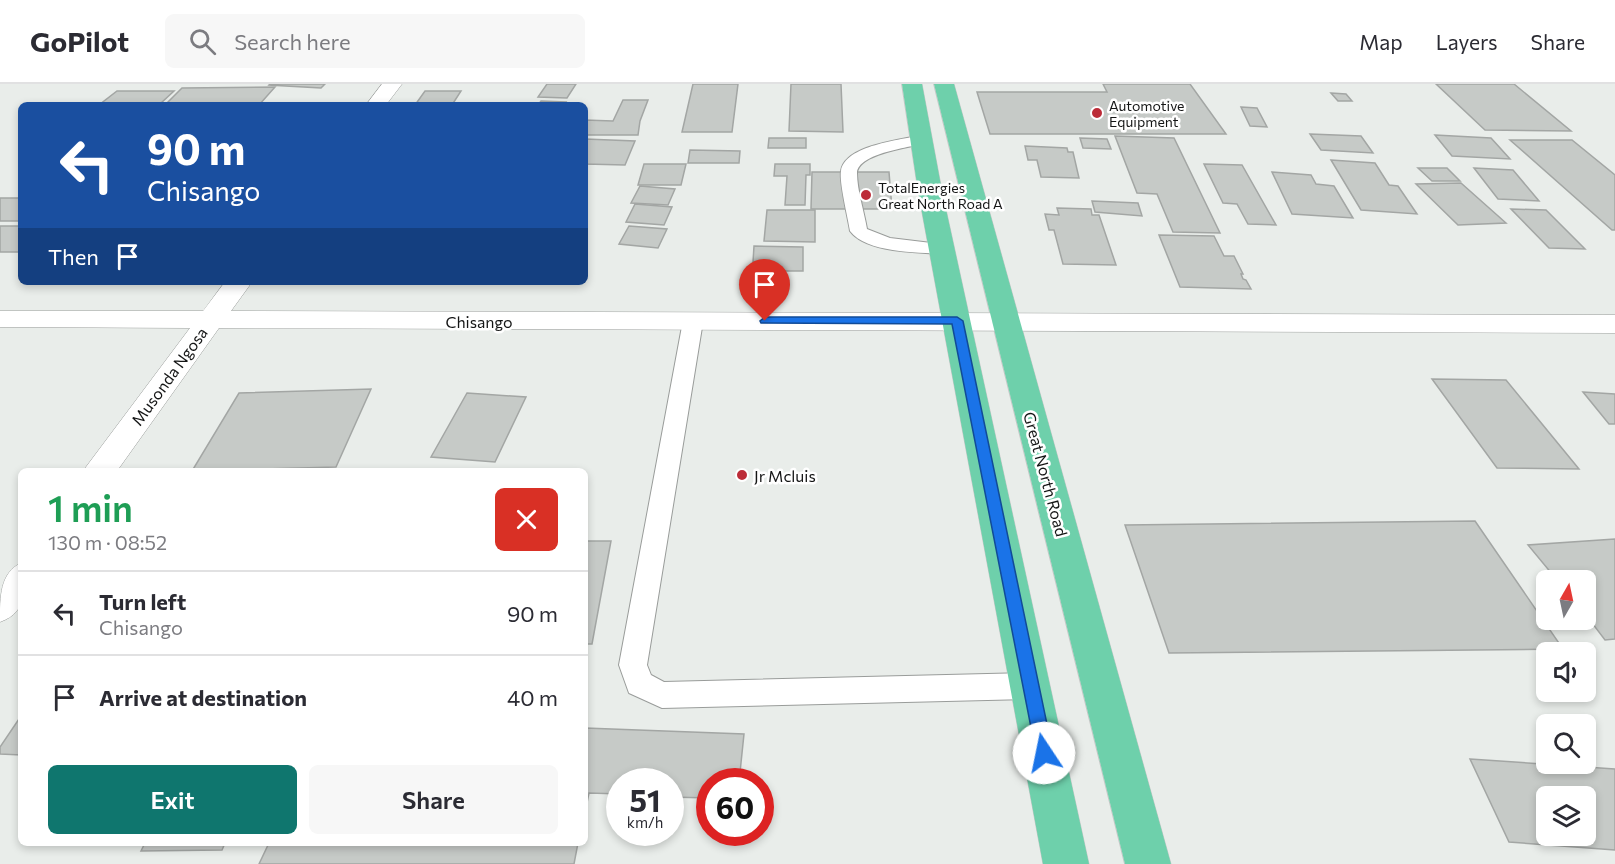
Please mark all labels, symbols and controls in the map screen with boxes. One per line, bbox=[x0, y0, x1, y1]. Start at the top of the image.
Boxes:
search box bbox=[165, 14, 585, 68]
text: GoPilot bbox=[30, 24, 129, 58]
icon: search bbox=[186, 25, 219, 58]
text: Search here bbox=[234, 28, 351, 55]
text: Map bbox=[1359, 29, 1403, 54]
text: Layers bbox=[1436, 29, 1498, 54]
text: Share bbox=[1531, 29, 1585, 54]
place label: Automotive Equipment bbox=[1109, 97, 1184, 130]
marker: Automotive Equipment bbox=[1090, 106, 1104, 120]
text: 90 m bbox=[147, 122, 246, 174]
icon: left bbox=[48, 126, 126, 204]
text: Chisango bbox=[147, 174, 260, 207]
place label: TotalEnergies Great North Road A bbox=[878, 179, 1003, 212]
marker: TotalEnergies Great North Road A bbox=[859, 188, 873, 202]
icon: arrive bbox=[111, 240, 144, 273]
text: Then bbox=[48, 243, 99, 270]
pin bbox=[739, 259, 790, 321]
icon: arrive bbox=[748, 268, 781, 301]
street label: Chisango bbox=[445, 312, 513, 331]
street label: Musonda Ngosa bbox=[127, 323, 211, 429]
street label: Great North Road bbox=[1020, 410, 1072, 538]
place label: Jr Mcluis bbox=[754, 466, 816, 485]
marker: Jr Mcluis bbox=[735, 468, 749, 482]
text: 1 min bbox=[48, 485, 133, 529]
button: close bbox=[495, 488, 558, 551]
text: 130 m · 08:52 bbox=[48, 530, 167, 554]
north arrow bbox=[1536, 570, 1596, 630]
map controls bbox=[1536, 570, 1596, 846]
text: Turn left bbox=[99, 588, 186, 615]
icon: left bbox=[48, 597, 81, 630]
text: 90 m bbox=[507, 600, 558, 627]
text: Chisango bbox=[99, 615, 183, 639]
button: sound bbox=[1536, 642, 1596, 702]
icon: arrive bbox=[48, 681, 81, 714]
text: Arrive at destination bbox=[99, 684, 307, 711]
text: 40 m bbox=[507, 684, 558, 711]
button: search bbox=[1536, 714, 1596, 774]
position arrow bbox=[1012, 721, 1076, 785]
button: Exit bbox=[48, 765, 297, 834]
button: Share bbox=[309, 765, 558, 834]
speed limit sign: 60 bbox=[696, 768, 774, 846]
text: 51 bbox=[629, 781, 661, 818]
button: layers bbox=[1536, 786, 1596, 846]
text: km/h bbox=[627, 813, 663, 831]

